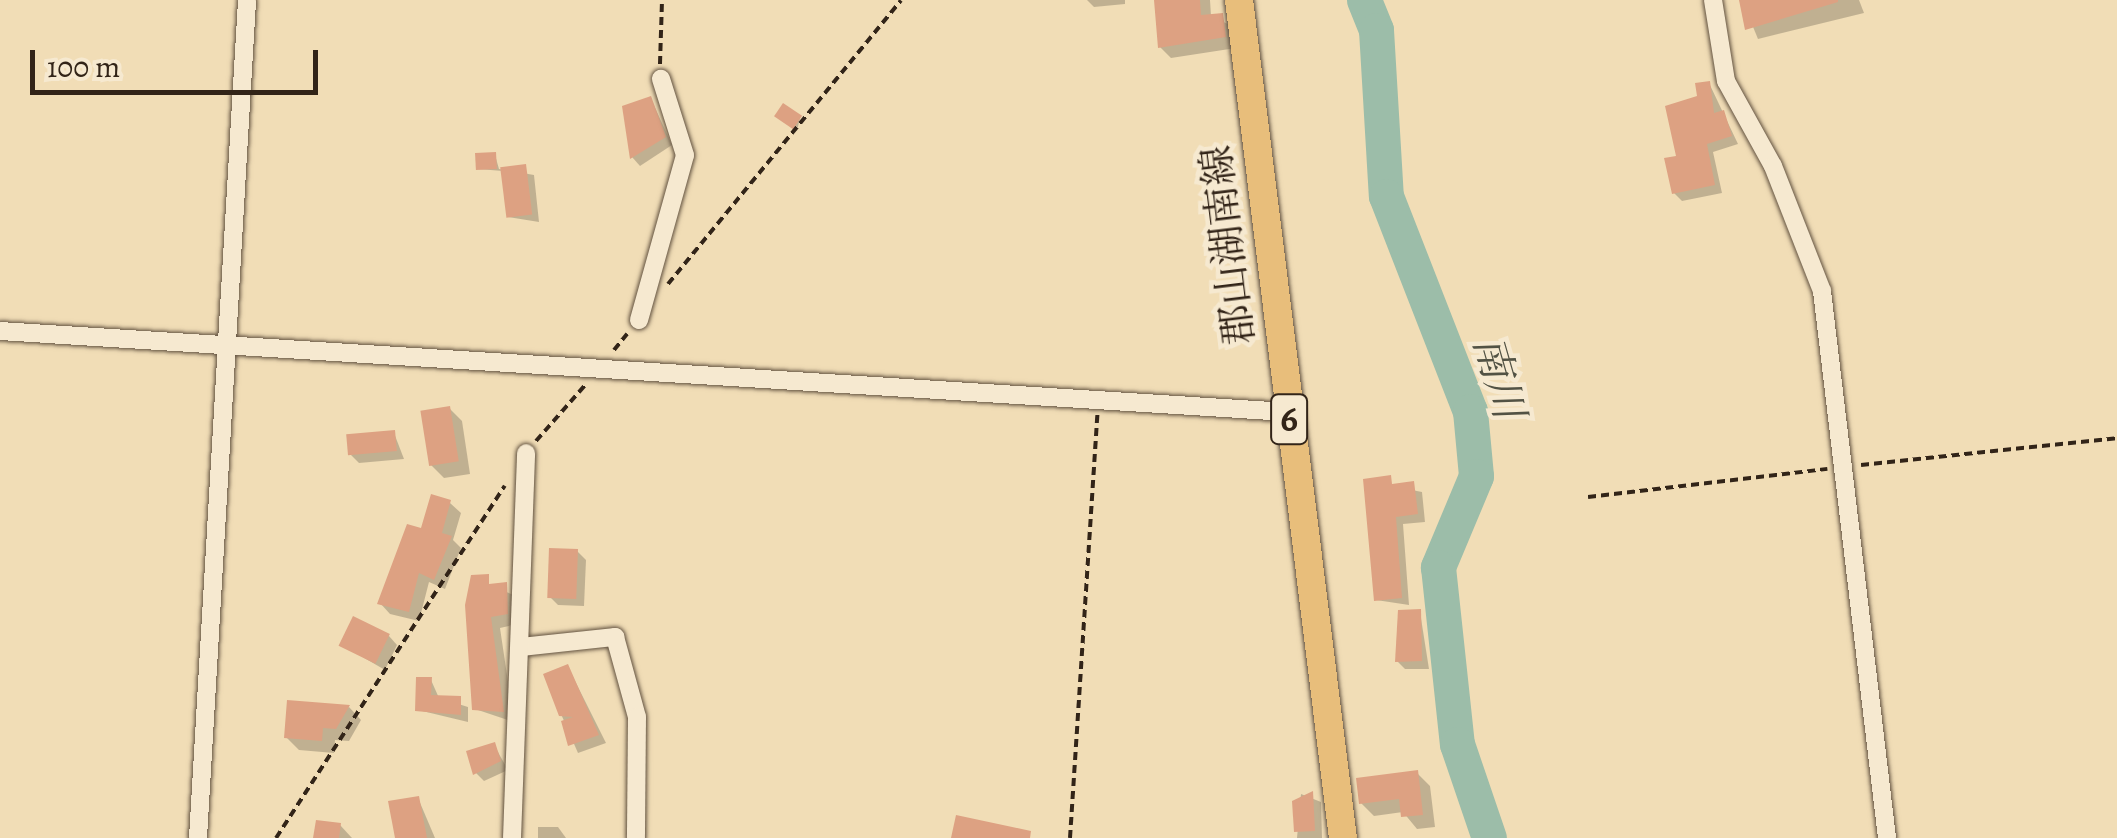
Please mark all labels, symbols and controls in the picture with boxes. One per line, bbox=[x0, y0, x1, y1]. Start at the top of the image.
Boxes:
scale bar bbox=[35, 30, 322, 92]
text: 100 m bbox=[47, 47, 120, 87]
street label: 郡山湖南線 bbox=[1192, 143, 1264, 347]
water label: 南川 bbox=[1463, 330, 1535, 424]
road number: 6 bbox=[1269, 386, 1309, 452]

